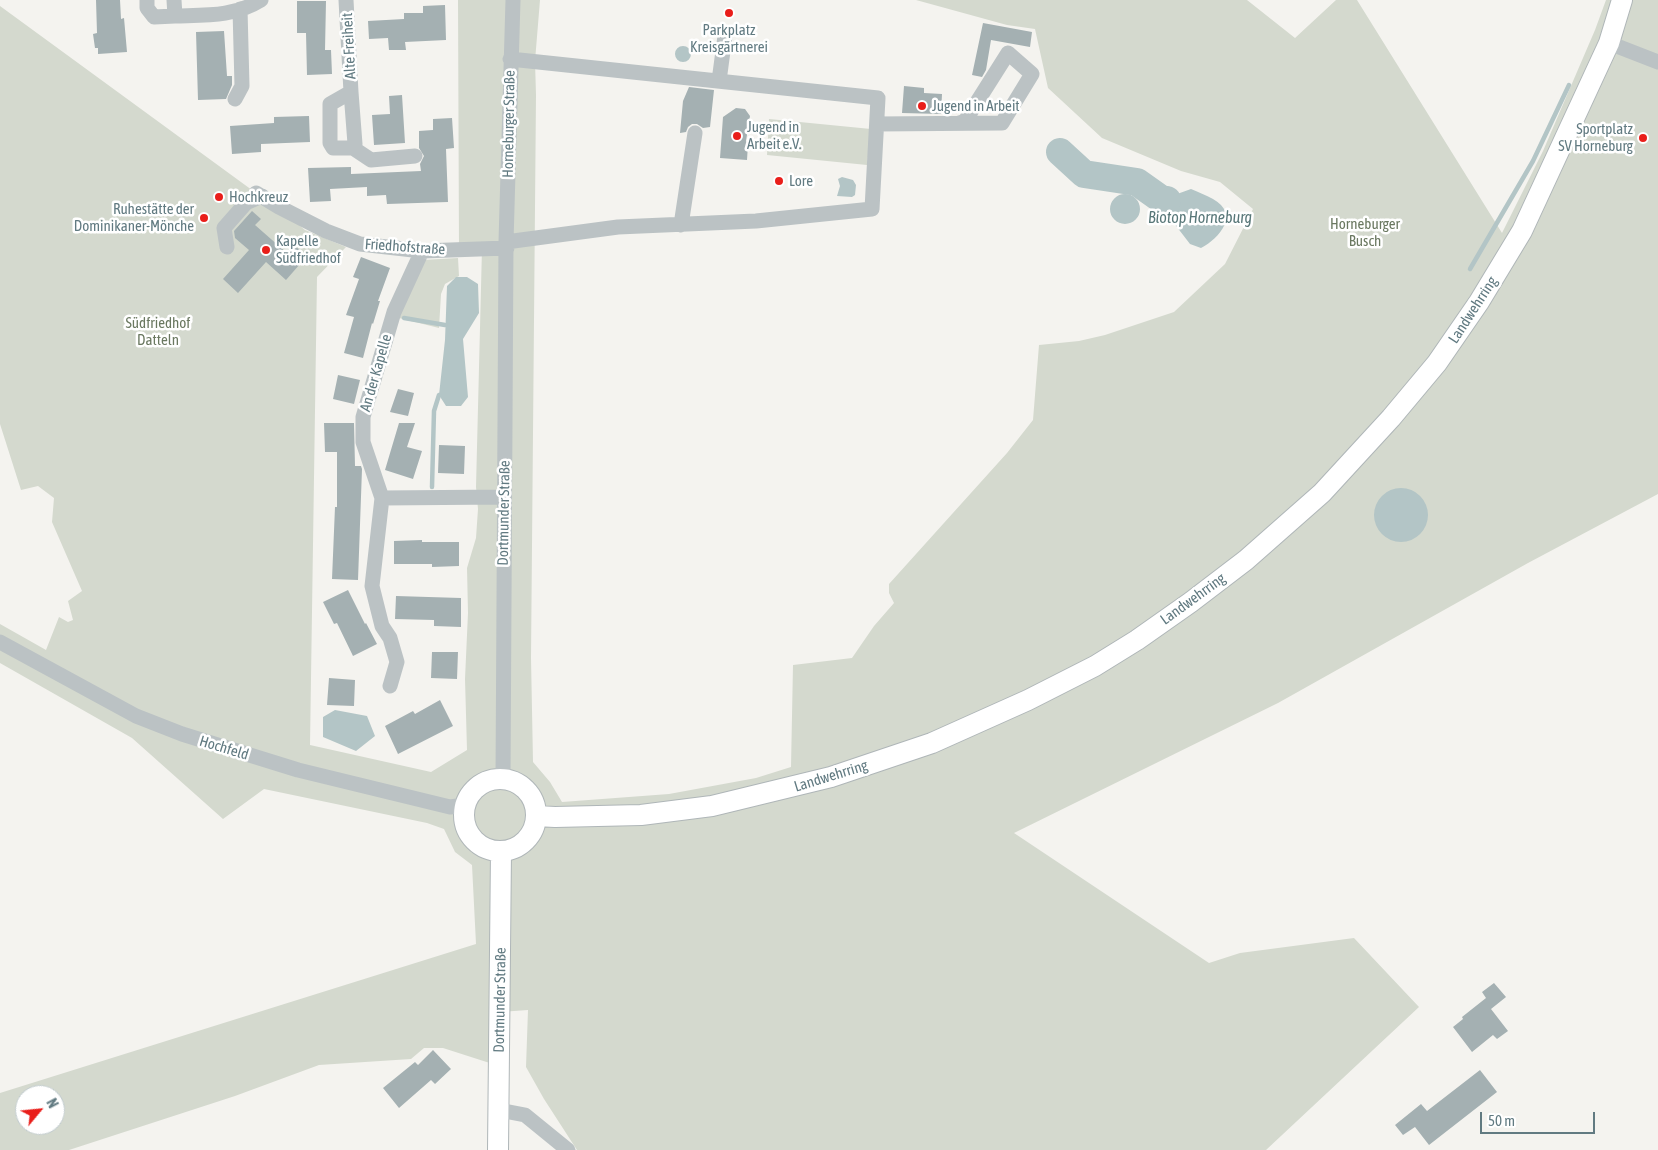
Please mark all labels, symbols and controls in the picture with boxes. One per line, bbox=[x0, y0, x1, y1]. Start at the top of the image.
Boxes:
marker: Parkplatz Kreisgärtnerei bbox=[723, 7, 735, 19]
street label: Alte Freiheit bbox=[338, 12, 360, 80]
place label: Parkplatz Kreisgärtnerei bbox=[690, 21, 768, 56]
street label: Horneburger Straße bbox=[499, 70, 519, 178]
place label: Jugend in Arbeit bbox=[932, 97, 1020, 115]
marker: Jugend in Arbeit bbox=[916, 100, 928, 112]
place label: Jugend in Arbeit e.V. bbox=[747, 118, 801, 153]
place label: Sportplatz SV Horneburg bbox=[1558, 120, 1633, 155]
marker: Jugend in Arbeit e.V. bbox=[731, 130, 743, 142]
marker: Sportplatz SV Horneburg bbox=[1637, 132, 1649, 144]
place label: Lore bbox=[789, 172, 813, 190]
marker: Lore bbox=[773, 175, 785, 187]
place label: Hochkreuz bbox=[229, 188, 288, 206]
marker: Hochkreuz bbox=[213, 191, 225, 203]
place label: Ruhestätte der Dominikaner-Mönche bbox=[74, 200, 194, 235]
water label: Biotop Horneburg bbox=[1148, 208, 1252, 228]
marker: Ruhestätte der Dominikaner-Mönche bbox=[198, 212, 210, 224]
park label: Horneburger Busch bbox=[1330, 215, 1400, 250]
place label: Kapelle Südfriedhof bbox=[276, 232, 341, 267]
street label: Friedhofstraße bbox=[364, 235, 446, 259]
marker: Kapelle Südfriedhof bbox=[260, 244, 272, 256]
street label: Landwehrring bbox=[1445, 273, 1501, 347]
park label: Südfriedhof Datteln bbox=[126, 314, 190, 349]
street label: An der Kapelle bbox=[356, 332, 396, 414]
street label: Dortmunder Straße bbox=[494, 460, 514, 566]
street label: Landwehrring bbox=[1157, 569, 1229, 629]
street label: Hochfeld bbox=[197, 732, 251, 764]
street label: Landwehrring bbox=[792, 756, 870, 796]
street label: Dortmunder Straße bbox=[490, 947, 510, 1053]
north arrow bbox=[15, 1085, 65, 1135]
text: N bbox=[43, 1096, 61, 1111]
scale bar bbox=[1483, 1102, 1598, 1134]
text: 50 m bbox=[1488, 1112, 1515, 1129]

